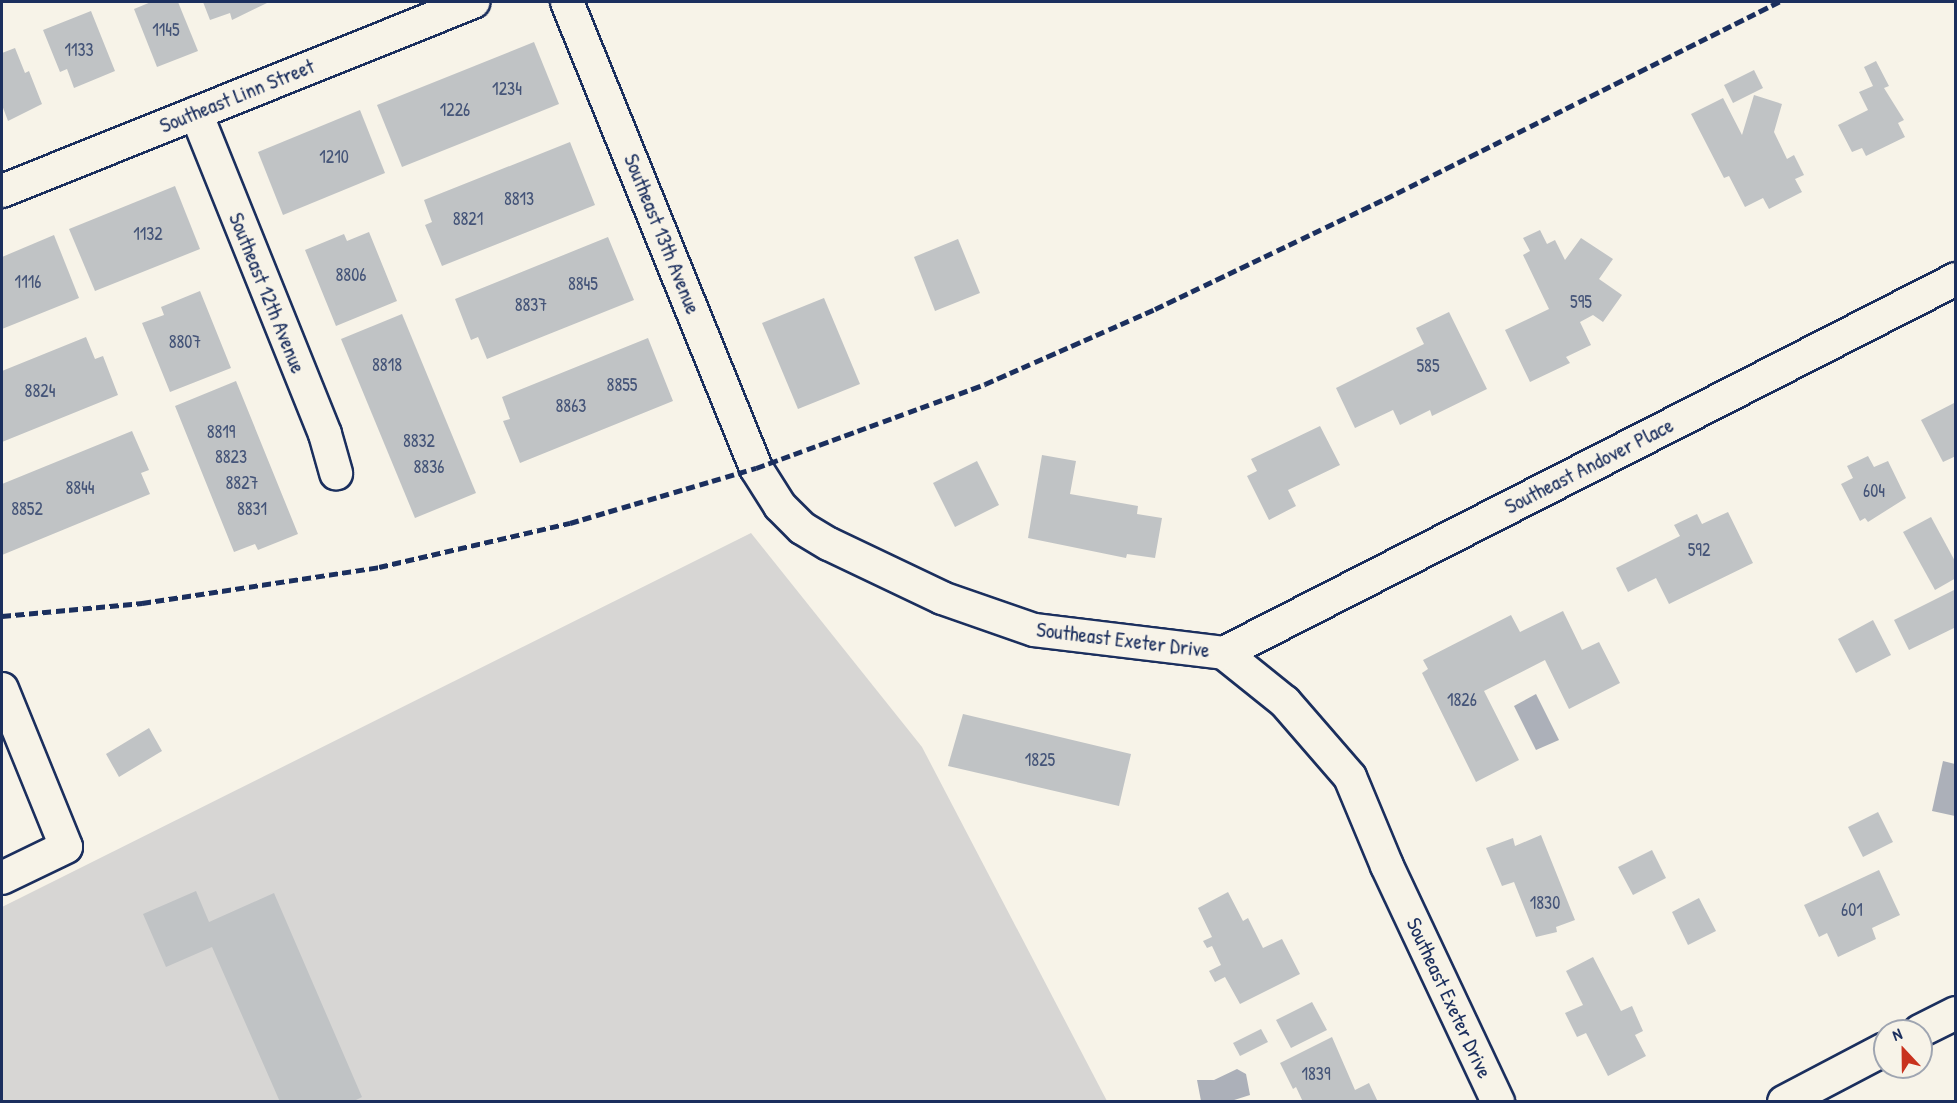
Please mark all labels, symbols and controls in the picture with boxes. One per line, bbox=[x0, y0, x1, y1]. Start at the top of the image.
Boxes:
house number: 1145 bbox=[152, 19, 180, 41]
house number: 1133 bbox=[64, 39, 94, 61]
street label: Southeast Linn Street bbox=[156, 54, 318, 138]
house number: 1234 bbox=[492, 78, 522, 100]
house number: 1226 bbox=[440, 99, 470, 121]
house number: 1210 bbox=[319, 146, 349, 168]
street label: Southeast 13th Avenue bbox=[618, 150, 706, 318]
house number: 8813 bbox=[504, 188, 534, 210]
house number: 8821 bbox=[453, 208, 483, 230]
street label: Southeast 12th Avenue bbox=[223, 209, 311, 377]
house number: 1132 bbox=[133, 223, 163, 245]
house number: 8806 bbox=[336, 264, 366, 286]
house number: 1116 bbox=[15, 271, 41, 293]
house number: 8845 bbox=[568, 273, 598, 295]
house number: 595 bbox=[1570, 291, 1592, 313]
house number: 8837 bbox=[515, 294, 547, 316]
house number: 8807 bbox=[169, 331, 201, 353]
house number: 8818 bbox=[372, 354, 402, 376]
house number: 585 bbox=[1416, 355, 1440, 377]
house number: 8855 bbox=[607, 374, 637, 396]
house number: 8824 bbox=[25, 380, 55, 402]
house number: 8863 bbox=[556, 395, 586, 417]
street label: Southeast Andover Place bbox=[1501, 413, 1677, 519]
house number: 8819 bbox=[207, 421, 235, 443]
house number: 8832 bbox=[403, 430, 435, 452]
house number: 8823 bbox=[215, 446, 247, 468]
house number: 8836 bbox=[414, 456, 444, 478]
house number: 8827 bbox=[226, 472, 258, 494]
house number: 8844 bbox=[65, 477, 95, 499]
house number: 604 bbox=[1863, 480, 1885, 502]
house number: 8852 bbox=[11, 498, 43, 520]
house number: 8831 bbox=[237, 498, 267, 520]
house number: 592 bbox=[1688, 539, 1710, 561]
street label: Southeast Exeter Drive bbox=[1035, 617, 1211, 663]
house number: 1826 bbox=[1447, 689, 1477, 711]
house number: 1825 bbox=[1025, 749, 1055, 771]
house number: 1830 bbox=[1530, 892, 1560, 914]
house number: 601 bbox=[1841, 899, 1863, 921]
street label: Southeast Exeter Drive bbox=[1401, 914, 1497, 1082]
north arrow bbox=[1873, 1019, 1933, 1079]
text: N bbox=[1889, 1022, 1905, 1046]
house number: 1839 bbox=[1302, 1063, 1330, 1085]

